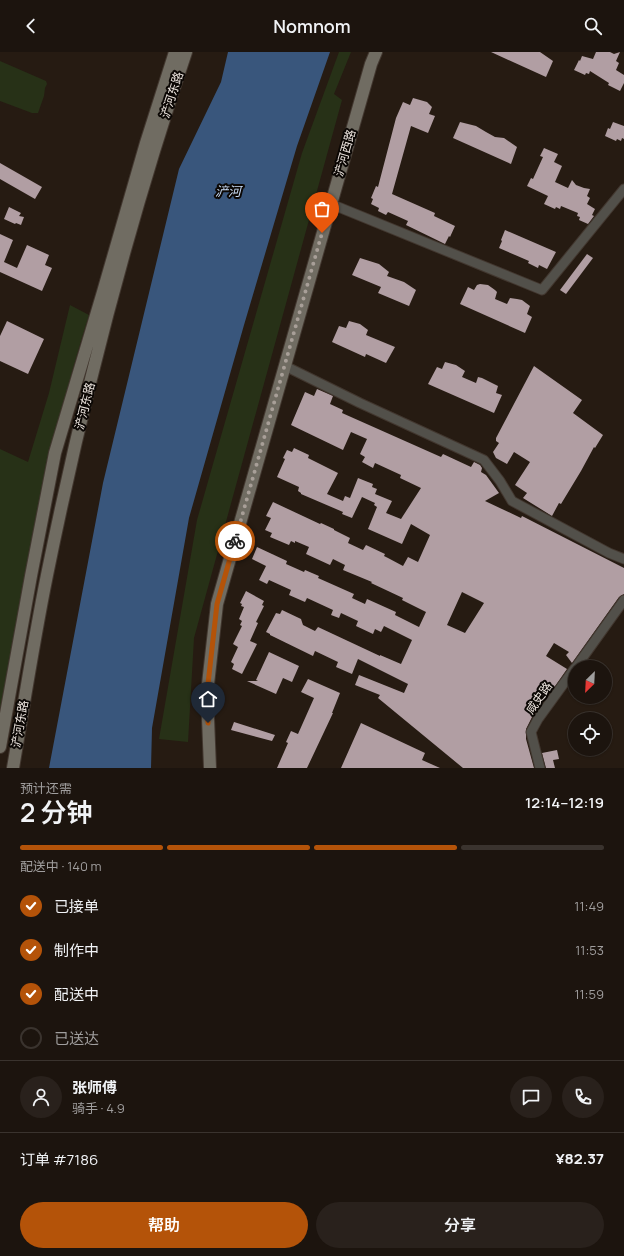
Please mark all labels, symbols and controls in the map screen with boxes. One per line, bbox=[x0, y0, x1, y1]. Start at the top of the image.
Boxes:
text: Nomnom bbox=[273, 14, 351, 38]
icon: back bbox=[20, 15, 42, 37]
icon: search bbox=[582, 15, 604, 37]
street label: 浐河东路 bbox=[156, 69, 187, 120]
street label: 浐河西路 bbox=[330, 127, 359, 178]
water label: 浐河 bbox=[215, 182, 244, 200]
pin bbox=[305, 192, 339, 233]
icon: bag bbox=[311, 198, 333, 220]
street label: 浐河东路 bbox=[70, 381, 99, 431]
courier bbox=[215, 521, 255, 561]
icon: bike bbox=[224, 530, 246, 552]
north arrow bbox=[568, 660, 612, 704]
map controls bbox=[568, 660, 612, 756]
street label: 咸史路 bbox=[521, 678, 556, 717]
pin bbox=[191, 682, 225, 723]
icon: home bbox=[197, 688, 219, 710]
street label: 浐河东路 bbox=[7, 699, 32, 749]
button: locate bbox=[568, 712, 612, 756]
text: 预计还需 bbox=[20, 779, 72, 797]
text: 12:14–12:19 bbox=[525, 792, 604, 813]
text: 2 分钟 bbox=[20, 794, 92, 830]
text: 配送中 · 140 m bbox=[20, 857, 101, 875]
icon: check bbox=[20, 895, 42, 917]
text: 已接单 bbox=[54, 896, 99, 917]
text: 11:49 bbox=[574, 897, 604, 915]
icon: check bbox=[20, 939, 42, 961]
text: 制作中 bbox=[54, 940, 99, 961]
text: 11:53 bbox=[575, 941, 604, 959]
icon: check bbox=[20, 983, 42, 1005]
text: 配送中 bbox=[54, 984, 99, 1005]
text: 11:59 bbox=[574, 985, 604, 1003]
text: 已送达 bbox=[54, 1028, 99, 1049]
button: person bbox=[20, 1076, 62, 1118]
button: chat bbox=[510, 1076, 552, 1118]
button: phone bbox=[562, 1076, 604, 1118]
text: 张师傅 bbox=[72, 1077, 117, 1098]
text: 骑手 · 4.9 bbox=[72, 1099, 125, 1117]
text: ¥82.37 bbox=[555, 1148, 604, 1169]
text: 订单 #7186 bbox=[20, 1149, 98, 1170]
button: 帮助 bbox=[20, 1202, 308, 1248]
button: 分享 bbox=[316, 1202, 604, 1248]

